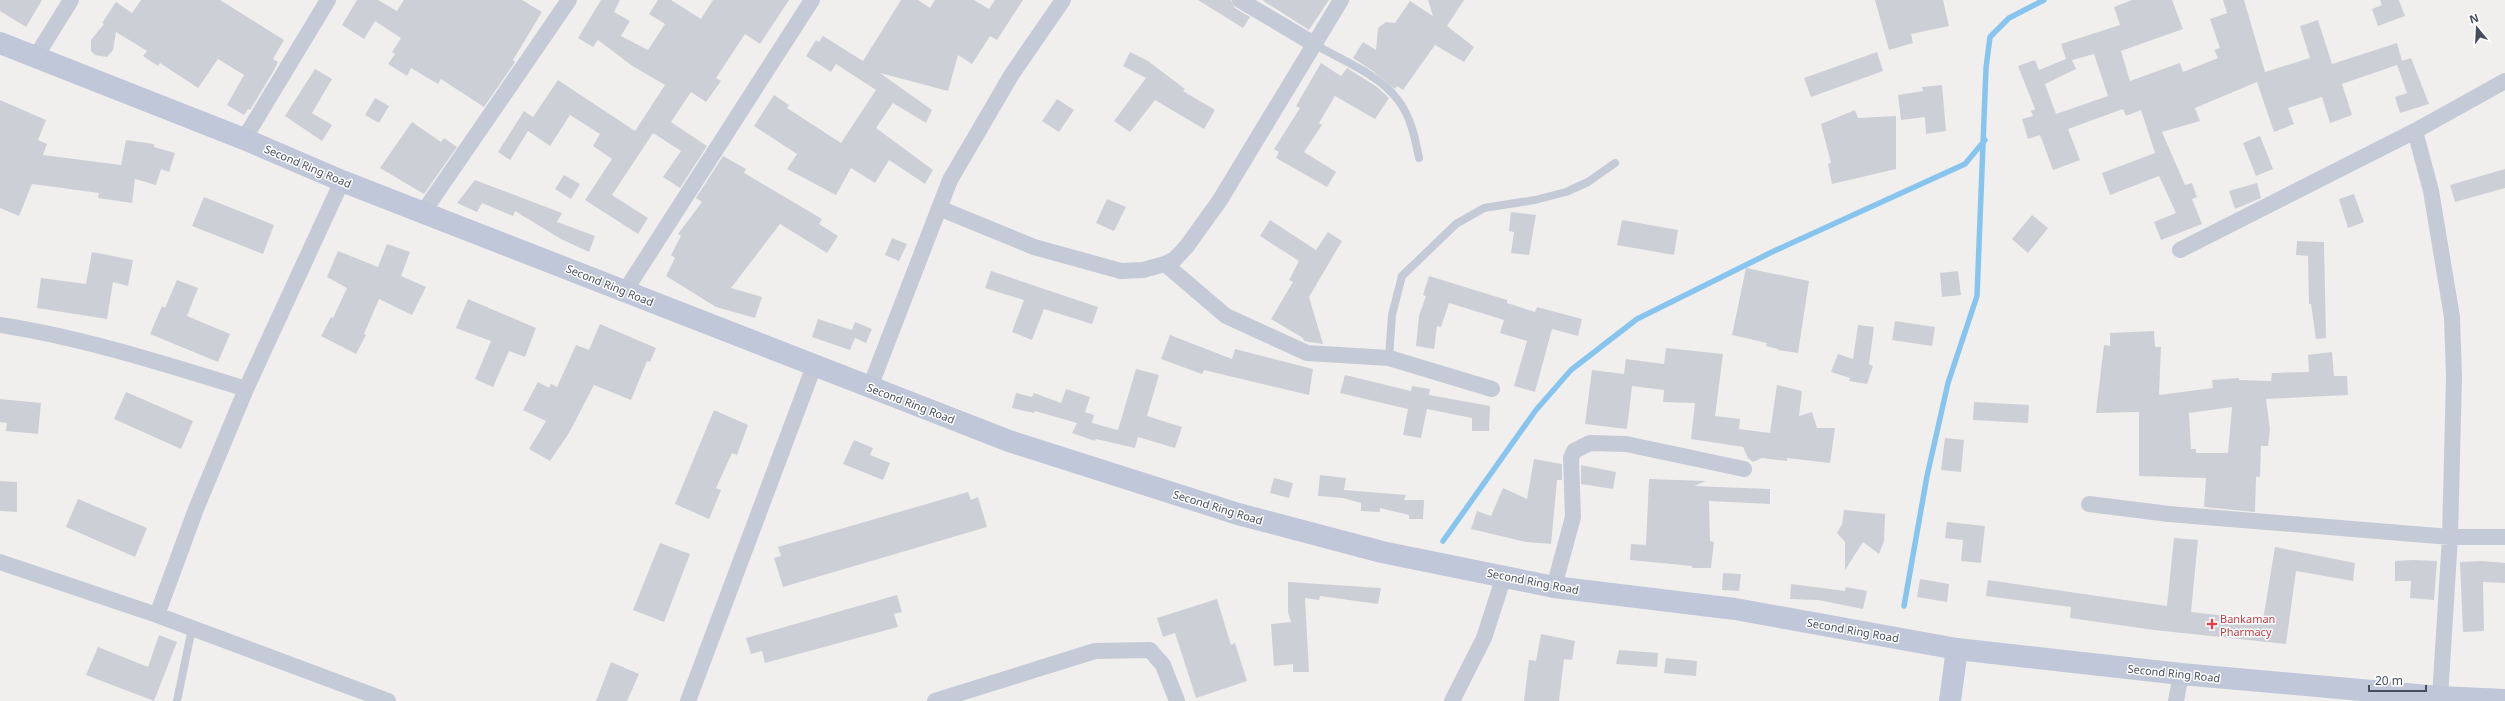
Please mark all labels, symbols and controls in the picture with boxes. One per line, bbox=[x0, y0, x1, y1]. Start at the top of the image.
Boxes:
north arrow bbox=[2457, 8, 2497, 48]
text: N bbox=[2467, 9, 2480, 27]
street label: Second Ring Road bbox=[262, 141, 354, 191]
street label: Second Ring Road bbox=[564, 261, 656, 309]
street label: Second Ring Road bbox=[865, 379, 957, 427]
street label: Second Ring Road bbox=[1171, 486, 1265, 528]
street label: Second Ring Road bbox=[1486, 565, 1580, 597]
place label: Bankaman Pharmacy bbox=[2220, 611, 2275, 639]
street label: Second Ring Road bbox=[1806, 615, 1900, 645]
marker: Bankaman Pharmacy bbox=[2207, 619, 2217, 629]
street label: Second Ring Road bbox=[2127, 661, 2221, 685]
scale bar bbox=[2369, 667, 2426, 693]
text: 20 m bbox=[2375, 672, 2403, 689]

